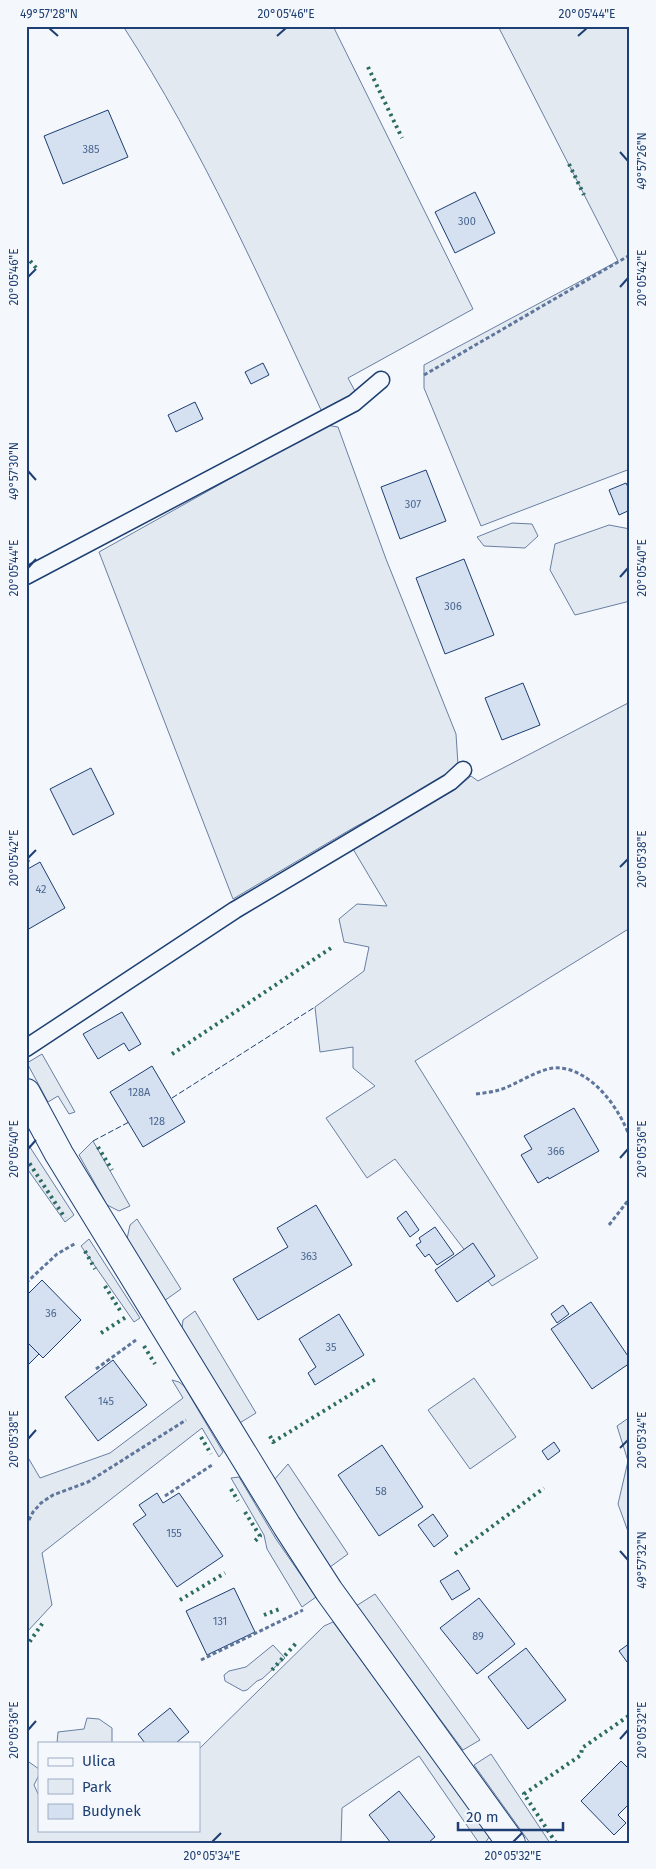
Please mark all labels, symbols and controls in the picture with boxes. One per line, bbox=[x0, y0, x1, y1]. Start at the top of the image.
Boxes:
text: 49°57'28"N bbox=[20, 7, 78, 21]
text: 20°05'46"E bbox=[257, 7, 315, 21]
text: 20°05'44"E bbox=[559, 7, 615, 21]
text: 49°57'26"N bbox=[635, 132, 649, 190]
house number: 385 bbox=[82, 143, 100, 156]
house number: 300 bbox=[458, 215, 476, 228]
text: 20°05'46"E bbox=[7, 248, 21, 306]
text: 20°05'42"E bbox=[635, 250, 649, 306]
text: 49°57'30"N bbox=[7, 442, 21, 500]
house number: 307 bbox=[405, 498, 421, 511]
text: 20°05'40"E bbox=[635, 539, 649, 597]
text: 20°05'44"E bbox=[7, 540, 21, 596]
house number: 306 bbox=[444, 600, 462, 613]
text: 20°05'42"E bbox=[7, 830, 21, 886]
text: 20°05'38"E bbox=[635, 830, 649, 888]
house number: 42 bbox=[35, 883, 47, 896]
house number: 128A bbox=[128, 1086, 151, 1099]
house number: 128 bbox=[149, 1115, 165, 1128]
text: 20°05'40"E bbox=[7, 1120, 21, 1178]
text: 20°05'36"E bbox=[635, 1120, 649, 1178]
house number: 366 bbox=[547, 1145, 565, 1158]
house number: 363 bbox=[301, 1250, 317, 1263]
house number: 36 bbox=[45, 1307, 57, 1320]
house number: 35 bbox=[326, 1341, 337, 1354]
house number: 145 bbox=[98, 1395, 114, 1408]
text: 20°05'38"E bbox=[7, 1410, 21, 1468]
text: 20°05'34"E bbox=[635, 1412, 649, 1468]
house number: 58 bbox=[375, 1485, 387, 1498]
house number: 155 bbox=[166, 1527, 182, 1540]
text: 49°57'32"N bbox=[635, 1531, 649, 1589]
house number: 131 bbox=[213, 1615, 227, 1628]
house number: 89 bbox=[472, 1630, 484, 1643]
text: 20°05'36"E bbox=[7, 1701, 21, 1759]
text: 20°05'32"E bbox=[635, 1702, 649, 1758]
legend bbox=[38, 1742, 200, 1832]
text: Ulica bbox=[82, 1752, 116, 1770]
text: Park bbox=[82, 1778, 112, 1796]
scale bar bbox=[458, 1799, 564, 1831]
text: Budynek bbox=[82, 1802, 141, 1820]
text: 20 m bbox=[466, 1808, 499, 1826]
text: 20°05'34"E bbox=[184, 1849, 240, 1863]
text: 20°05'32"E bbox=[485, 1849, 541, 1863]

